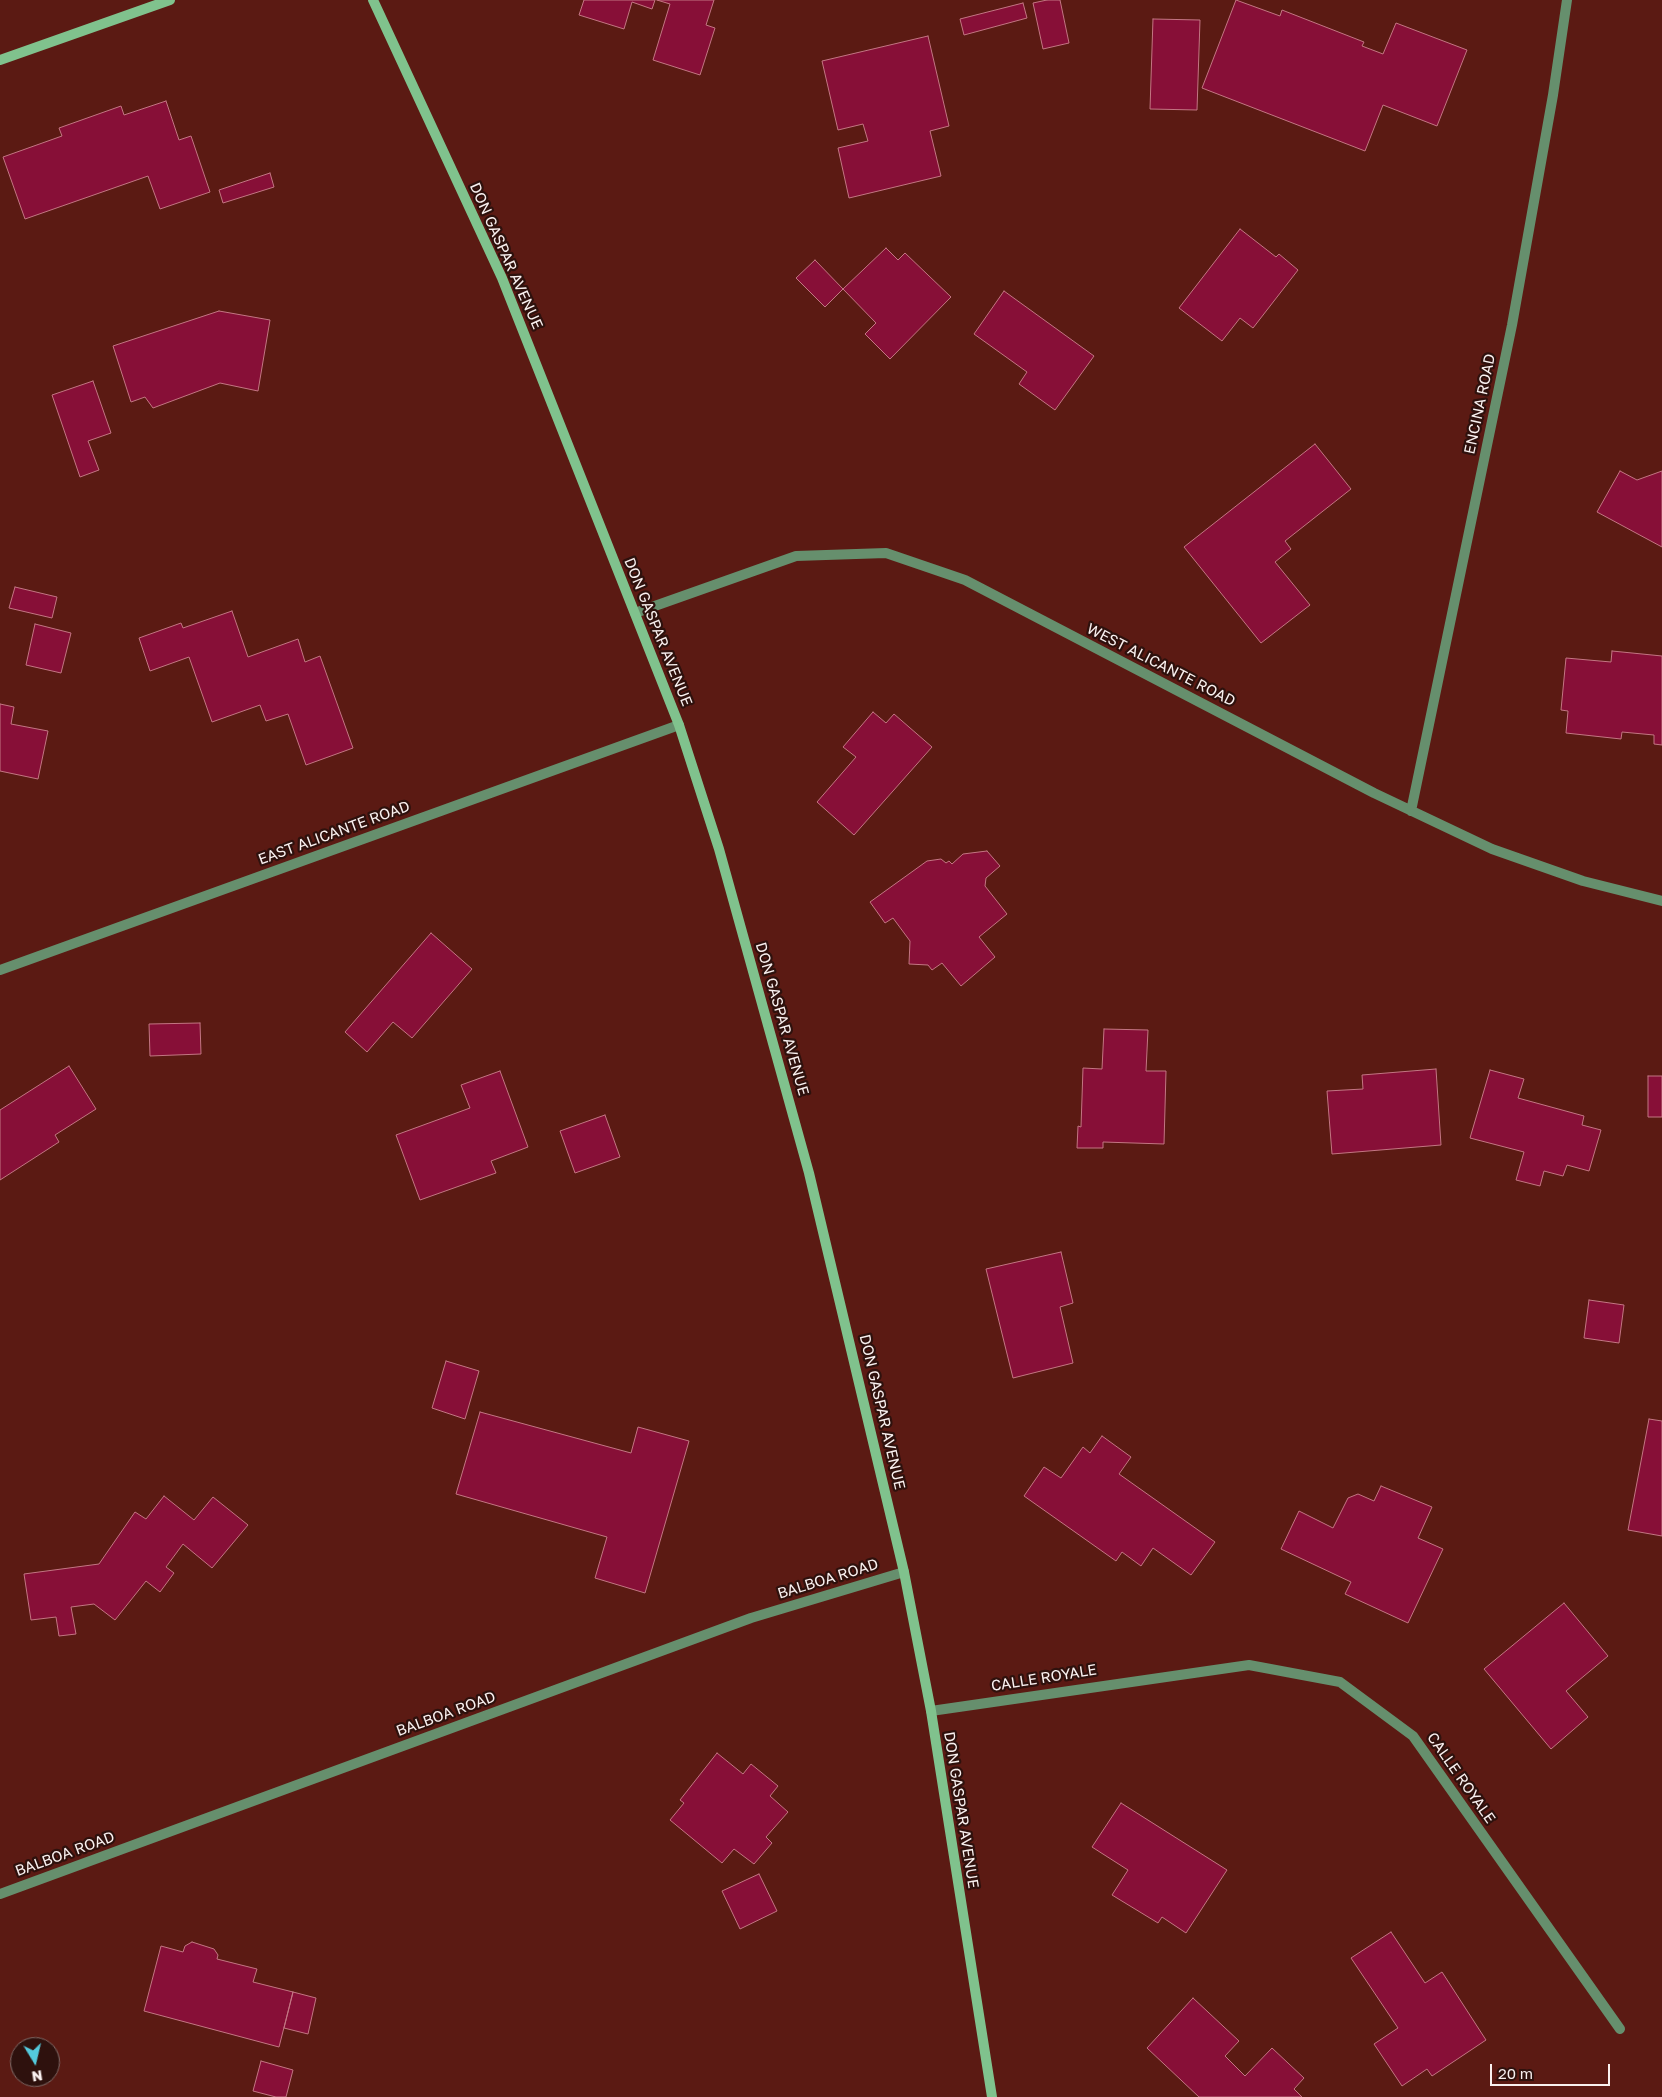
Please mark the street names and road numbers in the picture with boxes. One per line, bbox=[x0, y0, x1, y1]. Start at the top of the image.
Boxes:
street label: DON GASPAR AVENUE bbox=[466, 180, 546, 332]
street label: ENCINA ROAD bbox=[1461, 352, 1499, 456]
street label: DON GASPAR AVENUE bbox=[620, 555, 696, 709]
street label: WEST ALICANTE ROAD bbox=[1084, 620, 1238, 710]
street label: EAST ALICANTE ROAD bbox=[256, 797, 412, 869]
street label: DON GASPAR AVENUE bbox=[751, 940, 813, 1098]
street label: DON GASPAR AVENUE bbox=[855, 1333, 909, 1491]
street label: BALBOA ROAD bbox=[775, 1555, 881, 1603]
street label: CALLE ROYALE bbox=[990, 1661, 1098, 1695]
street label: BALBOA ROAD bbox=[394, 1688, 498, 1740]
street label: CALLE ROYALE bbox=[1423, 1729, 1499, 1827]
street label: DON GASPAR AVENUE bbox=[940, 1730, 982, 1890]
street label: BALBOA ROAD bbox=[13, 1828, 117, 1880]

